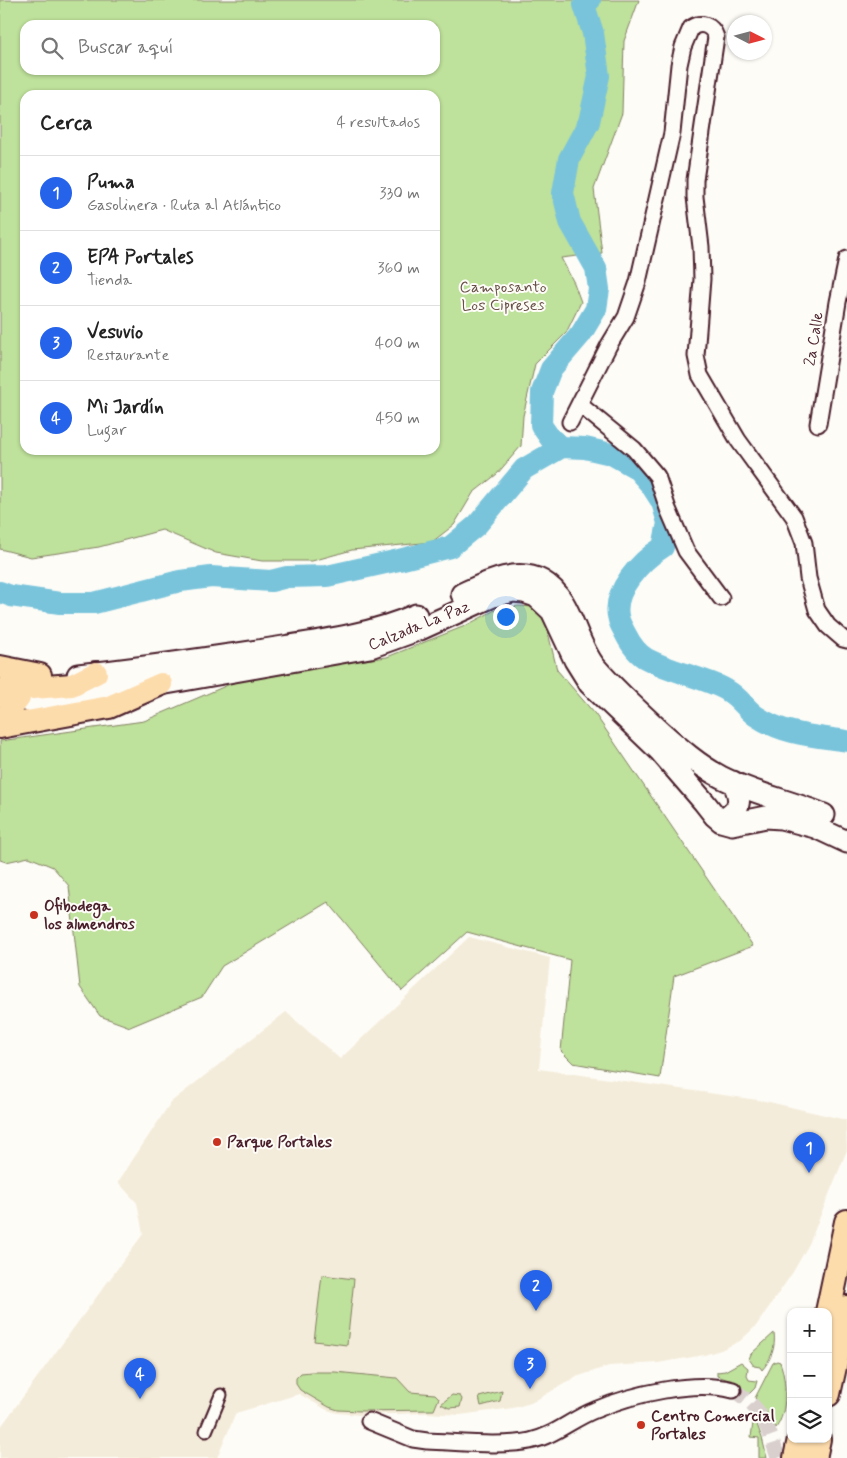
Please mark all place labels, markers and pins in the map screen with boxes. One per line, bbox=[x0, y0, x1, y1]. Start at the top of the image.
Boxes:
place label: Ofibodega los almendros bbox=[44, 896, 136, 935]
marker: Ofibodega los almendros bbox=[28, 909, 40, 921]
place label: Parque Portales bbox=[227, 1132, 332, 1153]
pin: 1 bbox=[793, 1132, 825, 1173]
marker: Parque Portales bbox=[211, 1136, 223, 1148]
pin: 2 bbox=[520, 1270, 552, 1311]
pin: 3 bbox=[514, 1348, 546, 1389]
pin: 4 bbox=[124, 1358, 156, 1399]
place label: Centro Comercial Portales bbox=[651, 1406, 775, 1445]
marker: Centro Comercial Portales bbox=[635, 1419, 647, 1431]

